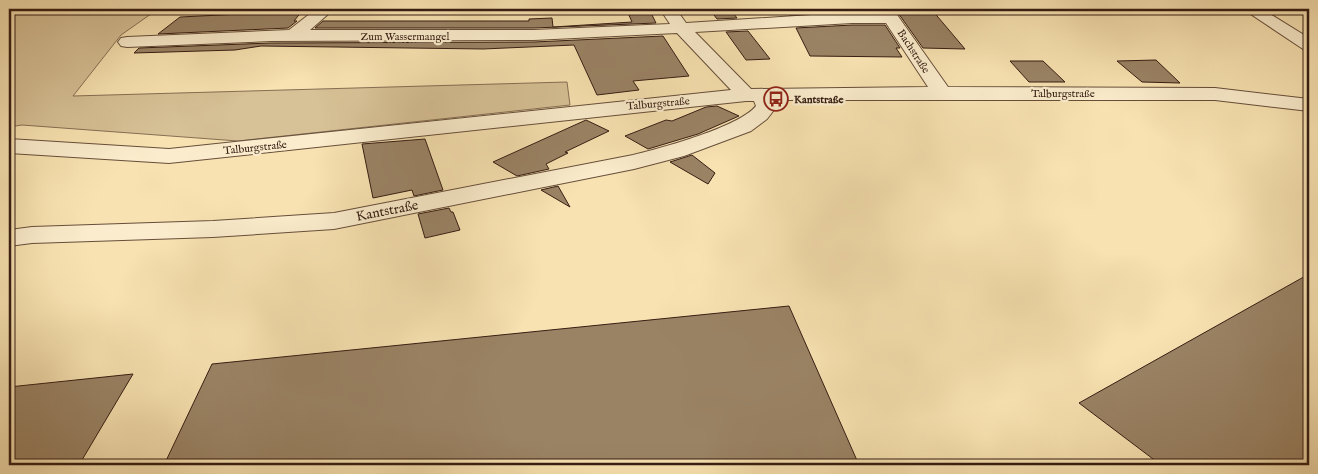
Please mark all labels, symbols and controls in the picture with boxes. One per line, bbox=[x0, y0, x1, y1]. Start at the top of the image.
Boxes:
street label: Bachstraße bbox=[894, 27, 933, 76]
street label: Zum Wassermangel bbox=[361, 30, 449, 44]
bus stop icon: Kantstraße bbox=[763, 86, 789, 112]
street label: Talburgstraße bbox=[1031, 87, 1095, 101]
place label: Kantstraße bbox=[794, 93, 843, 107]
street label: Talburgstraße bbox=[626, 94, 690, 114]
street label: Talburgstraße bbox=[223, 138, 287, 158]
street label: Kantstraße bbox=[355, 196, 420, 226]

